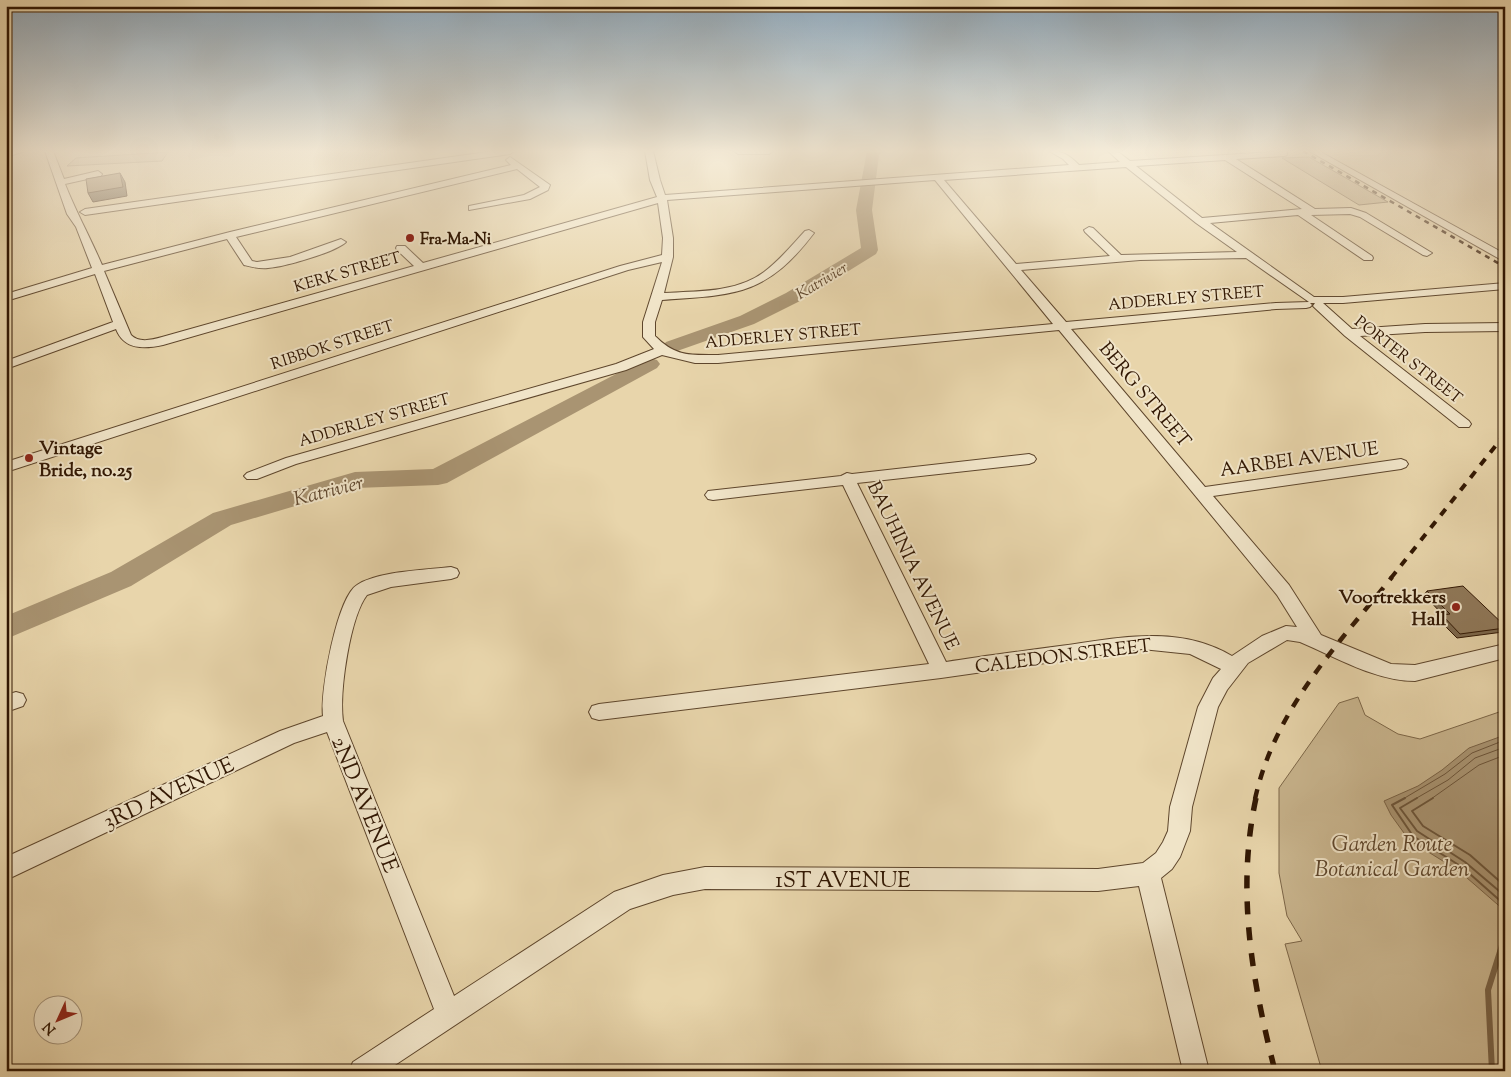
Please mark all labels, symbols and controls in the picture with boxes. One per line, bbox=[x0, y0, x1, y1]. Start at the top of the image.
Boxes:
place label: Fra-Ma-Ni bbox=[420, 229, 492, 252]
marker: Fra-Ma-Ni bbox=[404, 232, 416, 244]
street label: KERK STREET bbox=[291, 247, 404, 300]
water label: Katrivier bbox=[792, 257, 853, 307]
street label: ADDERLEY STREET bbox=[1107, 281, 1265, 318]
street label: PORTER STREET bbox=[1349, 311, 1466, 410]
street label: RIBBOK STREET bbox=[268, 316, 397, 377]
street label: ADDERLEY STREET bbox=[704, 319, 862, 356]
street label: BERG STREET bbox=[1092, 337, 1196, 454]
street label: ADDERLEY STREET bbox=[296, 389, 453, 454]
place label: Vintage Bride, no.25 bbox=[39, 436, 133, 485]
street label: AARBEI AVENUE bbox=[1218, 436, 1381, 485]
marker: Vintage Bride, no.25 bbox=[23, 452, 35, 464]
water label: Katrivier bbox=[291, 470, 367, 515]
street label: BAUHINIA AVENUE bbox=[859, 477, 965, 656]
place label: Voortrekkers Hall bbox=[1338, 585, 1447, 634]
marker: Voortrekkers Hall bbox=[1450, 601, 1462, 613]
street label: CALEDON STREET bbox=[973, 633, 1153, 682]
street label: 2ND AVENUE bbox=[321, 732, 405, 878]
street label: 3RD AVENUE bbox=[98, 750, 240, 839]
park label: Garden Route Botanical Garden bbox=[1315, 830, 1470, 887]
street label: 1ST AVENUE bbox=[775, 866, 911, 898]
north arrow bbox=[32, 994, 82, 1044]
text: N bbox=[39, 1017, 61, 1039]

